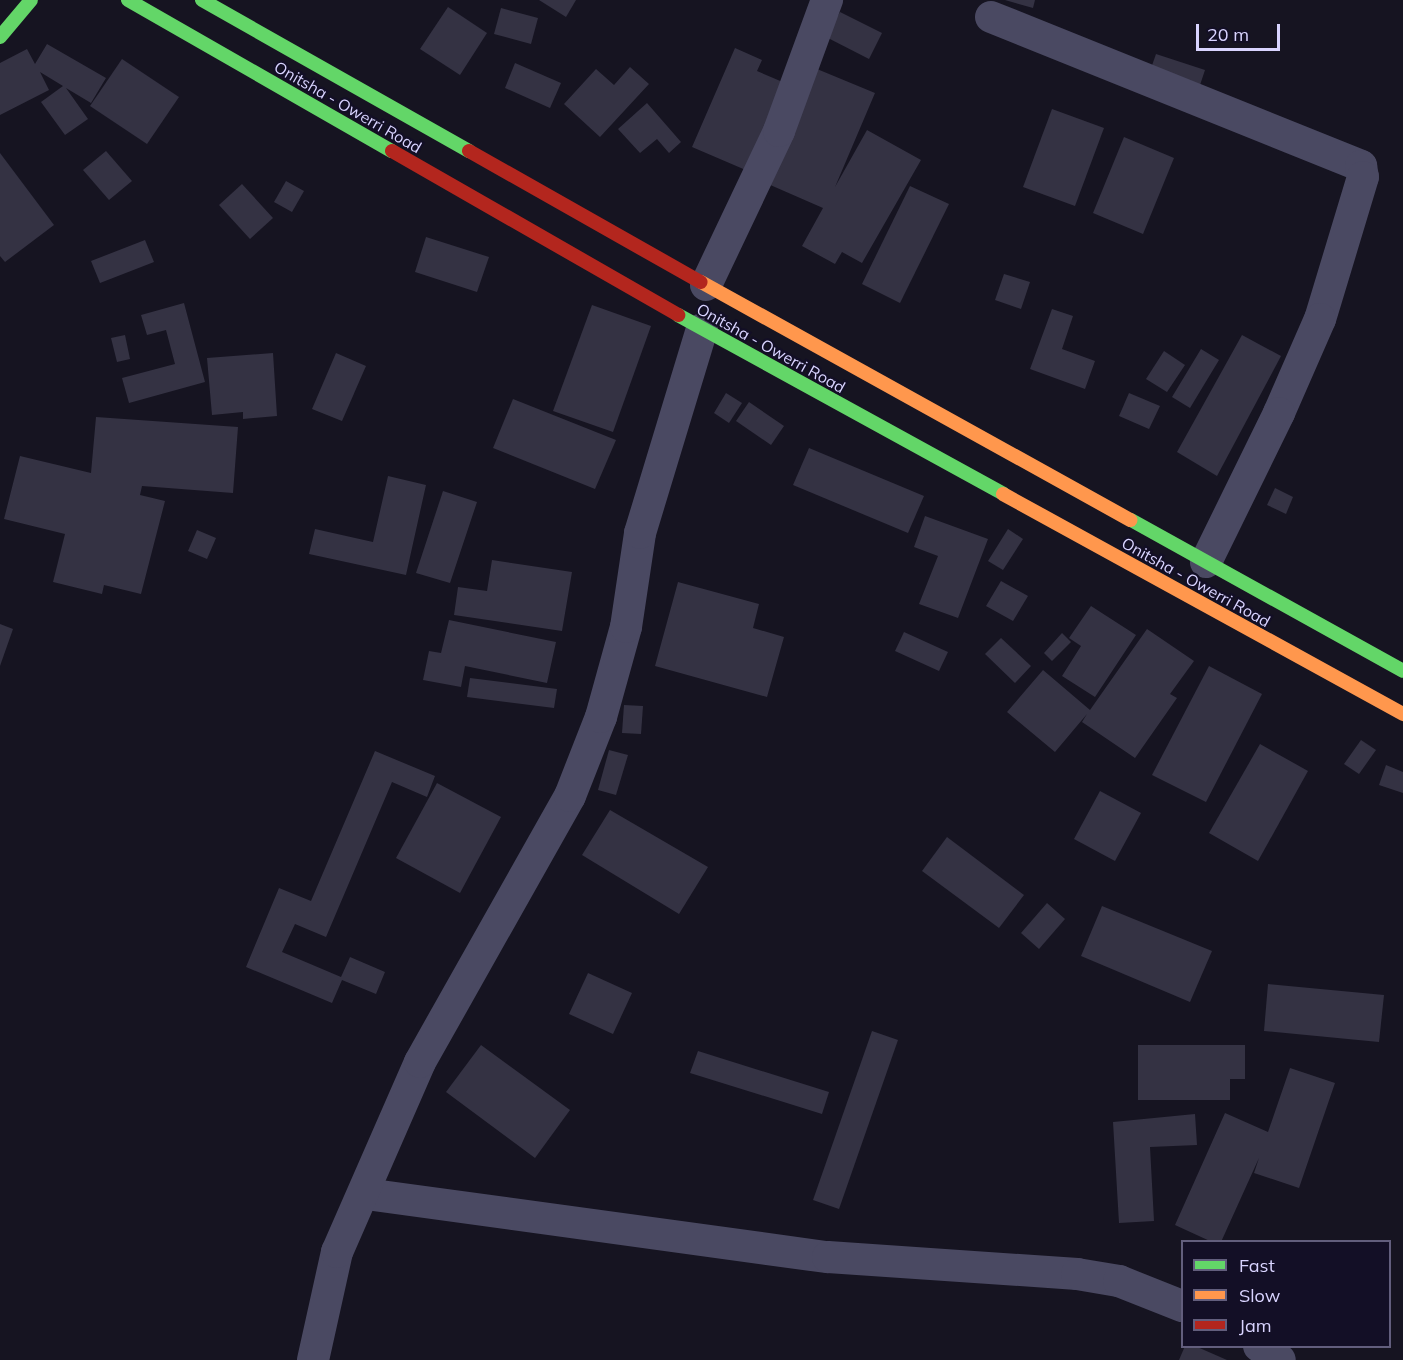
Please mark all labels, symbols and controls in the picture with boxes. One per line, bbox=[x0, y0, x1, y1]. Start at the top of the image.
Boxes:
scale bar bbox=[1199, 12, 1283, 50]
text: 20 m bbox=[1207, 23, 1249, 46]
street label: Onitsha - Owerri Road bbox=[271, 57, 425, 157]
street label: Onitsha - Owerri Road bbox=[693, 299, 849, 397]
street label: Onitsha - Owerri Road bbox=[1118, 533, 1274, 631]
legend bbox=[1181, 1240, 1391, 1348]
text: Fast bbox=[1239, 1254, 1275, 1277]
text: Slow bbox=[1239, 1284, 1280, 1307]
text: Jam bbox=[1239, 1314, 1272, 1337]

